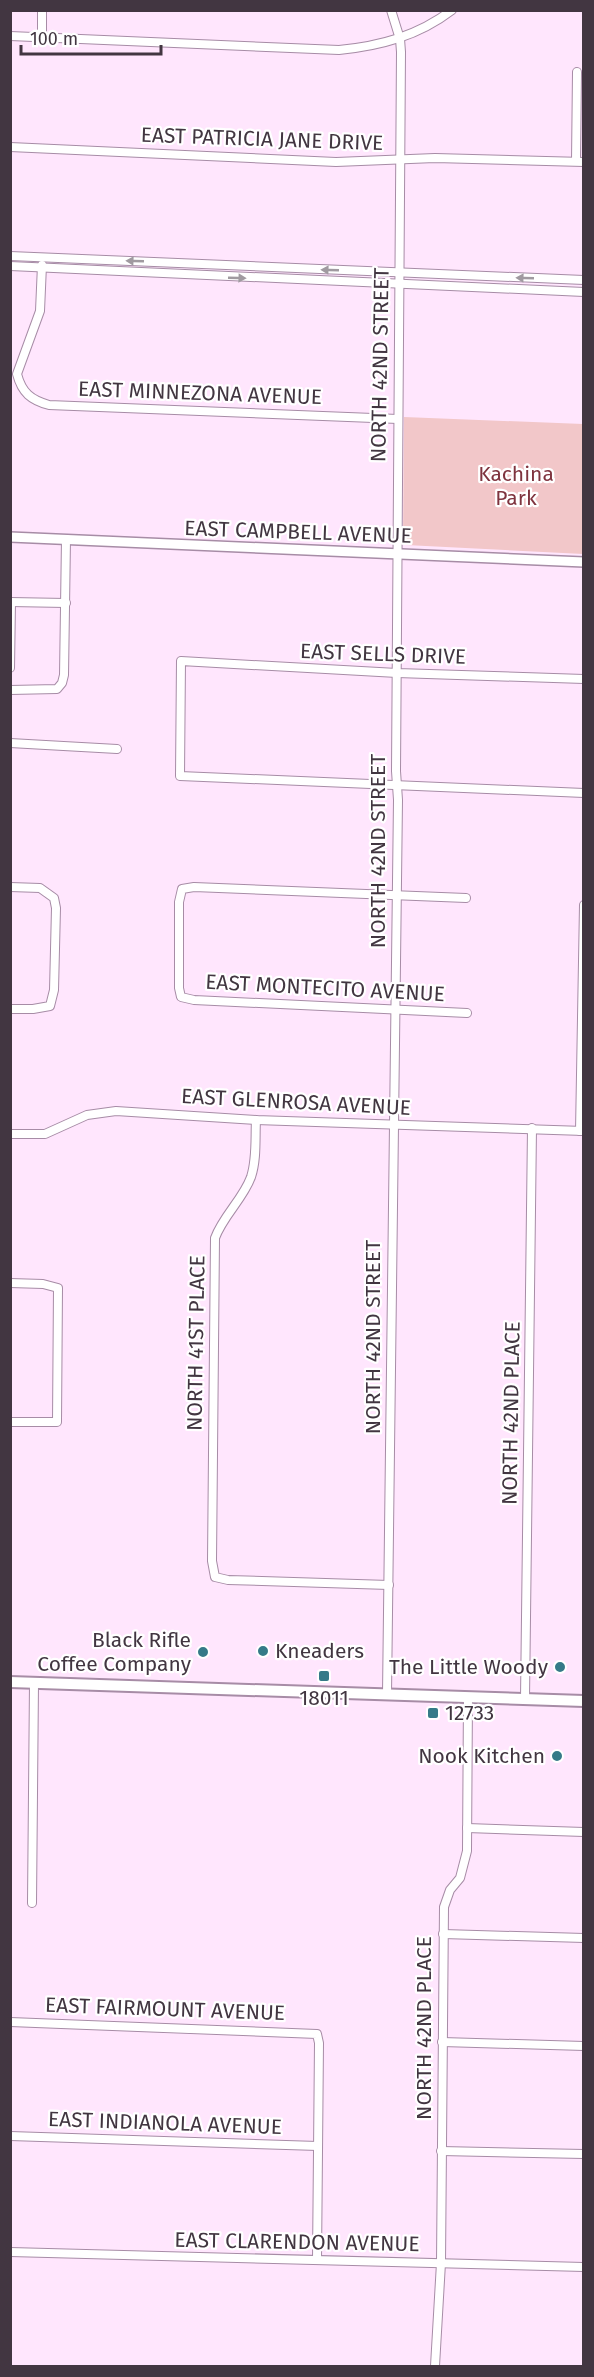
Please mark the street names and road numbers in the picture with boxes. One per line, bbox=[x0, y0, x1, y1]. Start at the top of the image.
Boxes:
street label: EAST PATRICIA JANE DRIVE bbox=[140, 122, 384, 156]
street label: NORTH 42ND STREET bbox=[365, 267, 395, 462]
street label: EAST MINNEZONA AVENUE bbox=[78, 376, 322, 410]
street label: EAST CAMPBELL AVENUE bbox=[184, 515, 412, 549]
street label: EAST SELLS DRIVE bbox=[299, 638, 467, 670]
street label: NORTH 42ND STREET bbox=[365, 754, 391, 948]
street label: EAST MONTECITO AVENUE bbox=[205, 969, 445, 1007]
street label: EAST GLENROSA AVENUE bbox=[180, 1083, 412, 1121]
street label: NORTH 42ND STREET bbox=[360, 1240, 386, 1434]
street label: NORTH 41ST PLACE bbox=[181, 1255, 211, 1431]
street label: NORTH 42ND PLACE bbox=[496, 1321, 526, 1505]
street label: NORTH 42ND PLACE bbox=[411, 1936, 437, 2120]
street label: EAST FAIRMOUNT AVENUE bbox=[44, 1992, 286, 2026]
street label: EAST INDIANOLA AVENUE bbox=[48, 2106, 282, 2140]
street label: EAST CLARENDON AVENUE bbox=[174, 2227, 420, 2257]

